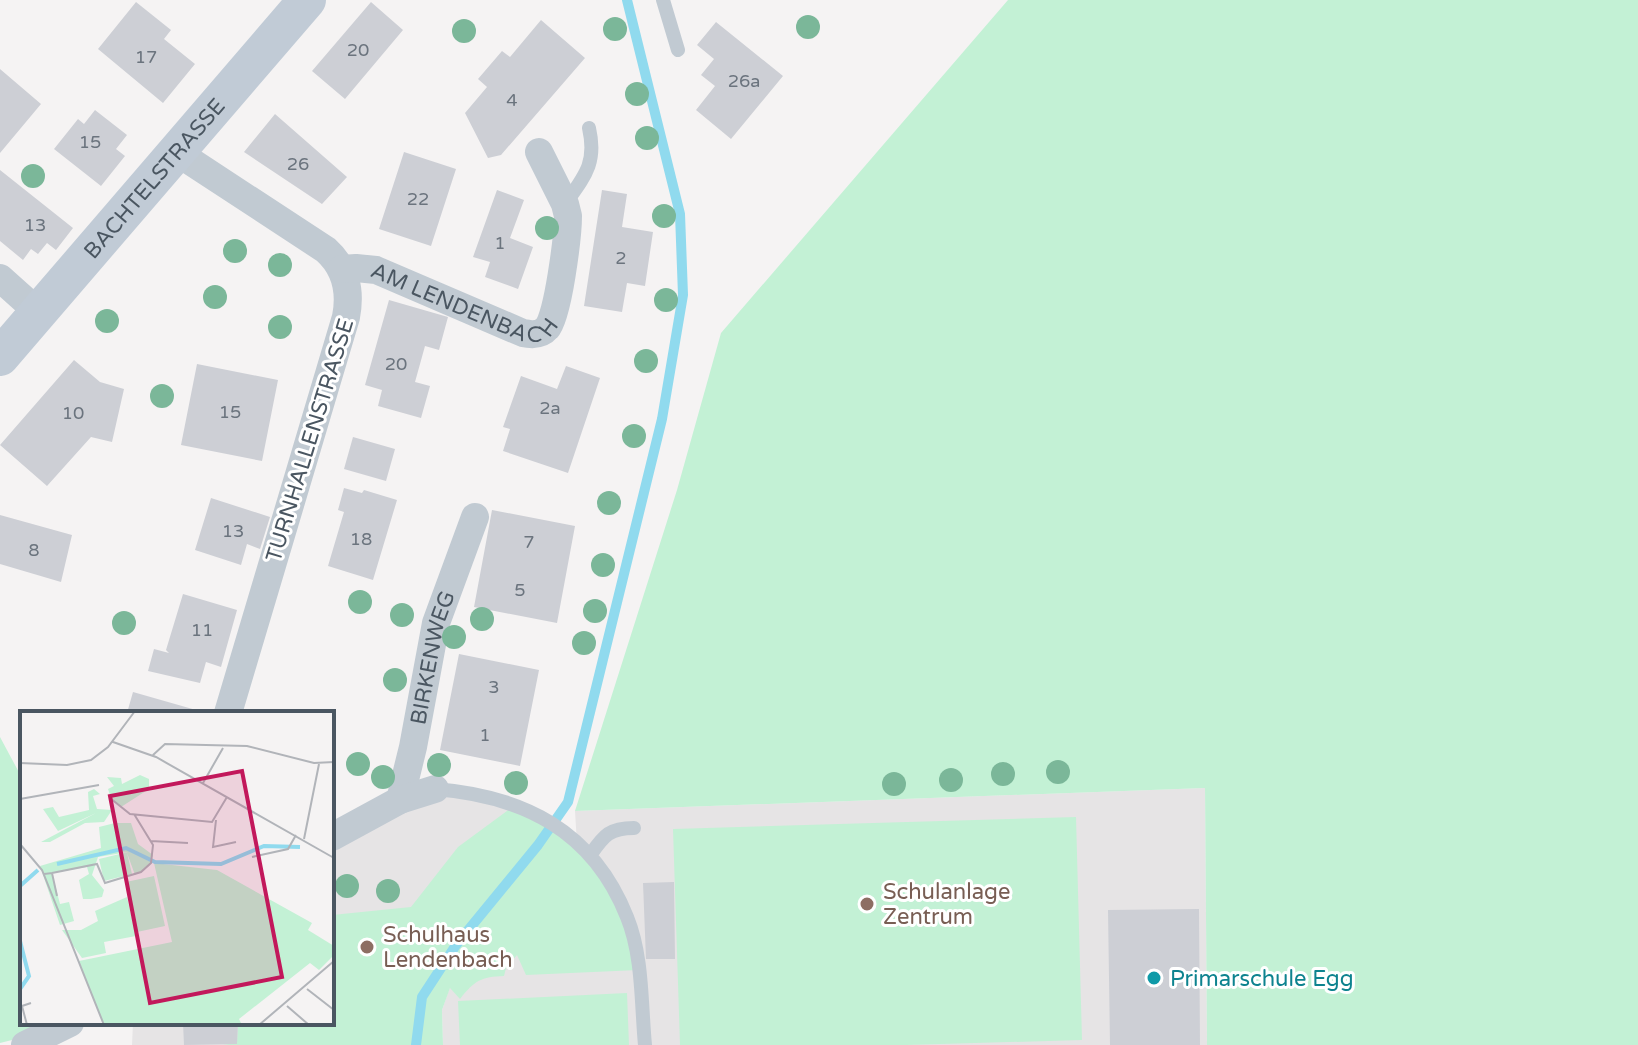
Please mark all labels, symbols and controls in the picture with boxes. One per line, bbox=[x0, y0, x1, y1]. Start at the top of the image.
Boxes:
house number: 20 bbox=[347, 39, 369, 61]
house number: 17 bbox=[135, 46, 157, 68]
house number: 26a bbox=[728, 70, 760, 92]
house number: 4 bbox=[506, 89, 518, 111]
street label: BACHTELSTRASSE bbox=[79, 93, 231, 264]
house number: 15 bbox=[79, 131, 101, 153]
house number: 26 bbox=[287, 153, 309, 175]
house number: 22 bbox=[407, 188, 429, 210]
house number: 13 bbox=[24, 214, 46, 236]
house number: 1 bbox=[494, 232, 506, 254]
house number: 2 bbox=[615, 247, 627, 269]
street label: AM LENDENBACH bbox=[367, 257, 564, 349]
street label: TURNHALLENSTRASSE bbox=[261, 316, 359, 565]
house number: 20 bbox=[385, 353, 407, 375]
house number: 2a bbox=[539, 397, 561, 419]
house number: 15 bbox=[219, 401, 241, 423]
house number: 10 bbox=[62, 402, 84, 424]
house number: 13 bbox=[222, 520, 244, 542]
house number: 18 bbox=[350, 528, 372, 550]
house number: 7 bbox=[523, 531, 535, 553]
house number: 8 bbox=[28, 539, 40, 561]
house number: 5 bbox=[514, 579, 526, 601]
street label: BIRKENWEG bbox=[405, 587, 461, 727]
house number: 11 bbox=[191, 619, 213, 641]
house number: 3 bbox=[488, 676, 500, 698]
inset map bbox=[20, 711, 334, 1025]
house number: 1 bbox=[479, 724, 491, 746]
place label: Schulanlage Zentrum bbox=[883, 879, 1010, 930]
marker: Schulanlage Zentrum bbox=[858, 895, 876, 913]
place label: Schulhaus Lendenbach bbox=[383, 922, 513, 973]
marker: Schulhaus Lendenbach bbox=[358, 938, 376, 956]
place label: Primarschule Egg bbox=[1170, 966, 1354, 992]
marker: Primarschule Egg bbox=[1145, 969, 1163, 987]

